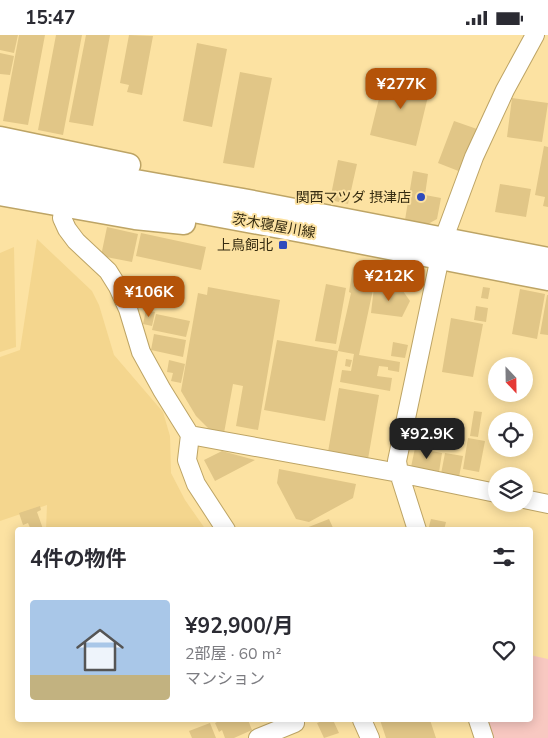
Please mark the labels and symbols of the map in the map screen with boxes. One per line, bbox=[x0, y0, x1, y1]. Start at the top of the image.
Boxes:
pin: ¥277K bbox=[366, 67, 436, 110]
place label: 関西マツダ 摂津店 bbox=[295, 188, 411, 207]
marker: 関西マツダ 摂津店 bbox=[415, 191, 427, 203]
street label: 茨木寝屋川線 bbox=[231, 209, 317, 243]
place label: 上鳥飼北 bbox=[217, 236, 273, 255]
marker: 上鳥飼北 bbox=[277, 239, 289, 251]
pin: ¥212K bbox=[354, 259, 424, 302]
pin: ¥106K bbox=[114, 275, 184, 318]
north arrow bbox=[488, 357, 532, 403]
pin: ¥92.9K bbox=[386, 417, 468, 460]

